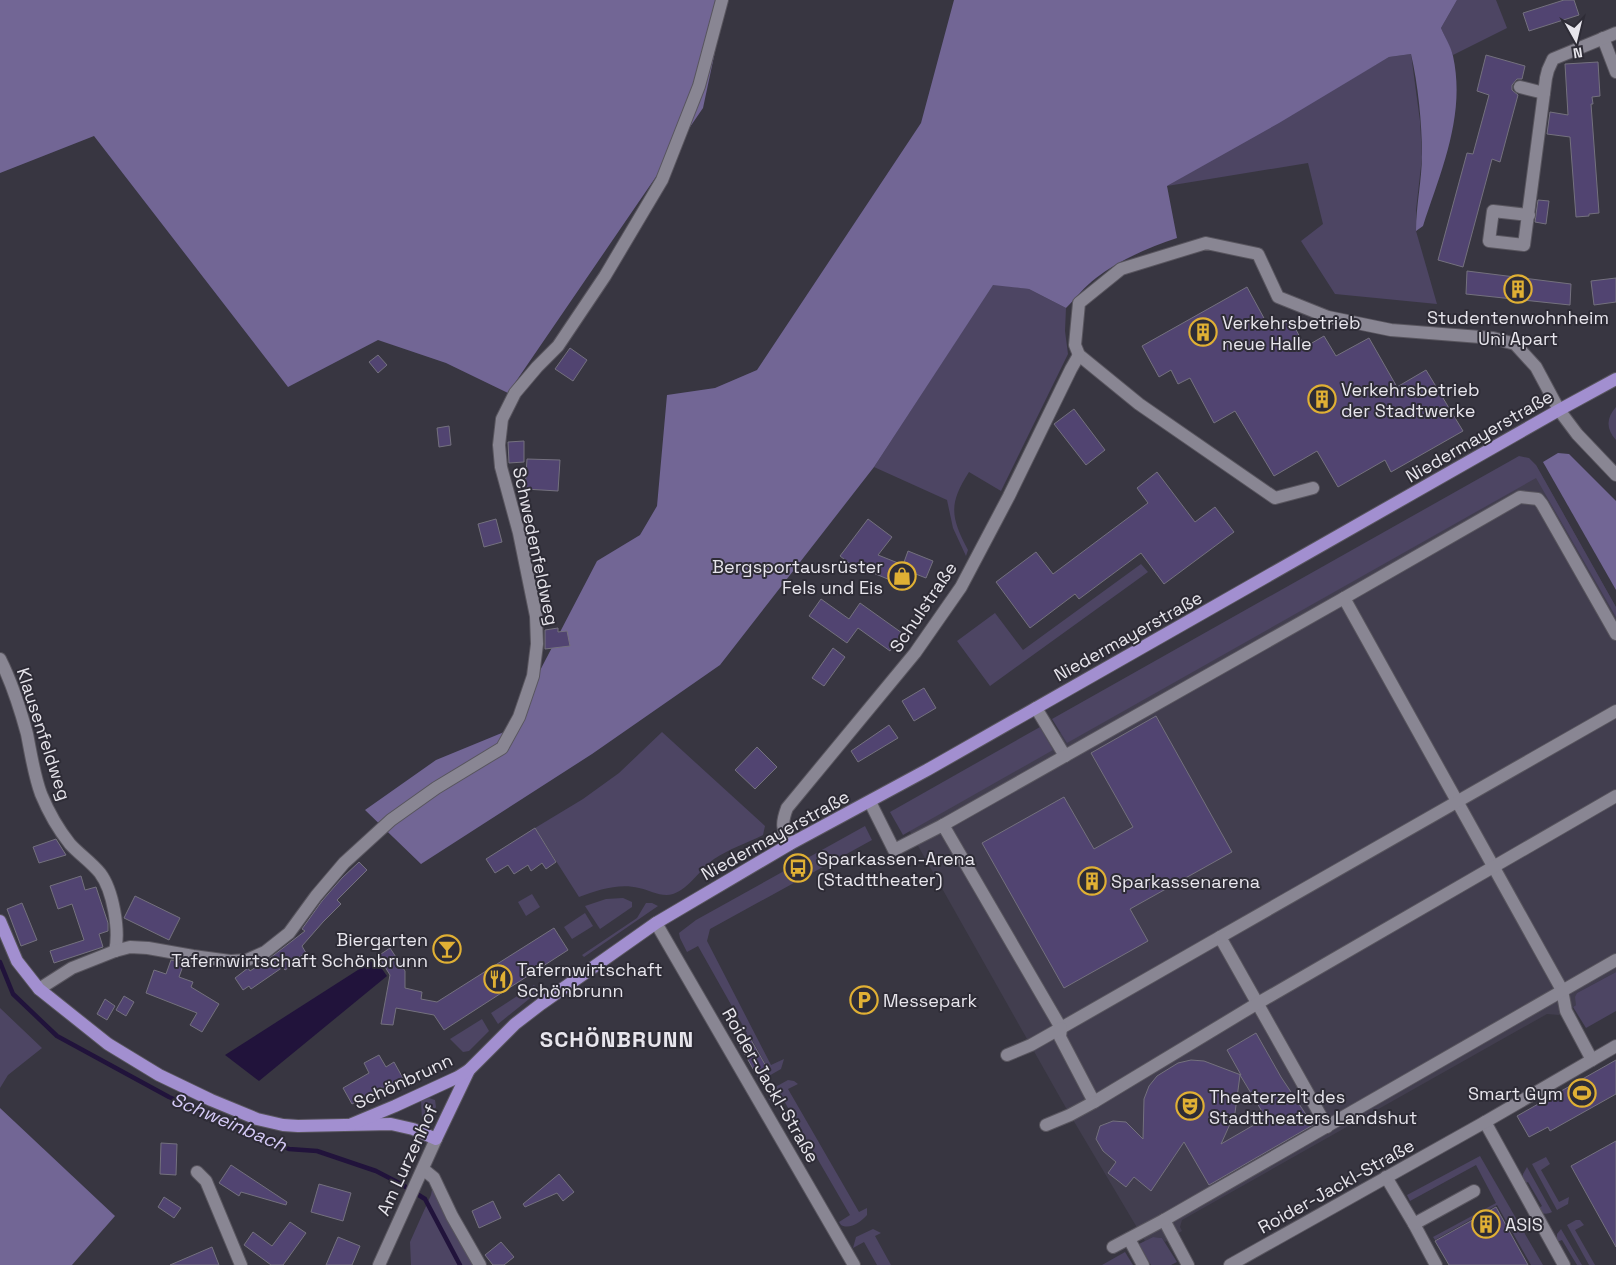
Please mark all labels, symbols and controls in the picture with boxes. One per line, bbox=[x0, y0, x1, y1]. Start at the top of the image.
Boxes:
north arrow bbox=[1551, 15, 1601, 65]
text: N bbox=[1572, 43, 1584, 62]
building icon: Studentenwohnheim Uni Apart bbox=[1503, 274, 1533, 304]
place label: Studentenwohnheim Uni Apart bbox=[1427, 306, 1609, 350]
place label: Verkehrsbetrieb neue Halle bbox=[1222, 311, 1361, 355]
building icon: Verkehrsbetrieb neue Halle bbox=[1188, 317, 1218, 347]
place label: Verkehrsbetrieb der Stadtwerke bbox=[1341, 378, 1480, 422]
building icon: Verkehrsbetrieb der Stadtwerke bbox=[1307, 384, 1337, 414]
street label: Niedermayerstraße bbox=[1401, 384, 1557, 488]
street label: Schwedenfeldweg bbox=[508, 465, 564, 627]
place label: Bergsportausrüster Fels und Eis bbox=[712, 555, 883, 599]
street label: Schulstraße bbox=[884, 557, 962, 657]
shop icon: Bergsportausrüster Fels und Eis bbox=[887, 561, 917, 591]
street label: Niedermayerstraße bbox=[1050, 586, 1206, 686]
street label: Klausenfeldweg bbox=[12, 665, 76, 803]
street label: Niedermayerstraße bbox=[697, 785, 853, 885]
place label: Sparkassen-Arena (Stadttheater) bbox=[817, 847, 975, 891]
bus stop icon: Sparkassen-Arena (Stadttheater) bbox=[783, 853, 813, 883]
building icon: Sparkassenarena bbox=[1077, 866, 1107, 896]
place label: Sparkassenarena bbox=[1111, 870, 1260, 893]
place label: Biergarten Tafernwirtschaft Schönbrunn bbox=[171, 928, 428, 972]
bar icon: Biergarten Tafernwirtschaft Schönbrunn bbox=[432, 934, 462, 964]
place label: Tafernwirtschaft Schönbrunn bbox=[517, 958, 663, 1002]
restaurant icon: Tafernwirtschaft Schönbrunn bbox=[483, 964, 513, 994]
parking icon: Messepark bbox=[849, 985, 879, 1015]
place label: Messepark bbox=[883, 989, 978, 1012]
street label: Roider-Jackl-Straße bbox=[717, 1003, 825, 1167]
district label: SCHÖNBRUNN bbox=[540, 1025, 694, 1053]
street label: Schönbrunn bbox=[350, 1048, 456, 1114]
sports icon: Smart Gym bbox=[1567, 1078, 1597, 1108]
place label: Smart Gym bbox=[1468, 1082, 1563, 1105]
place label: Theaterzelt des Stadttheaters Landshut bbox=[1209, 1085, 1417, 1129]
water label: Schweinbach bbox=[167, 1086, 291, 1158]
theatre icon: Theaterzelt des Stadttheaters Landshut bbox=[1175, 1091, 1205, 1121]
street label: Am Lurzenhof bbox=[371, 1101, 443, 1219]
street label: Roider-Jackl-Straße bbox=[1254, 1133, 1418, 1239]
building icon: ASIS bbox=[1471, 1209, 1501, 1239]
place label: ASIS bbox=[1505, 1213, 1543, 1236]

